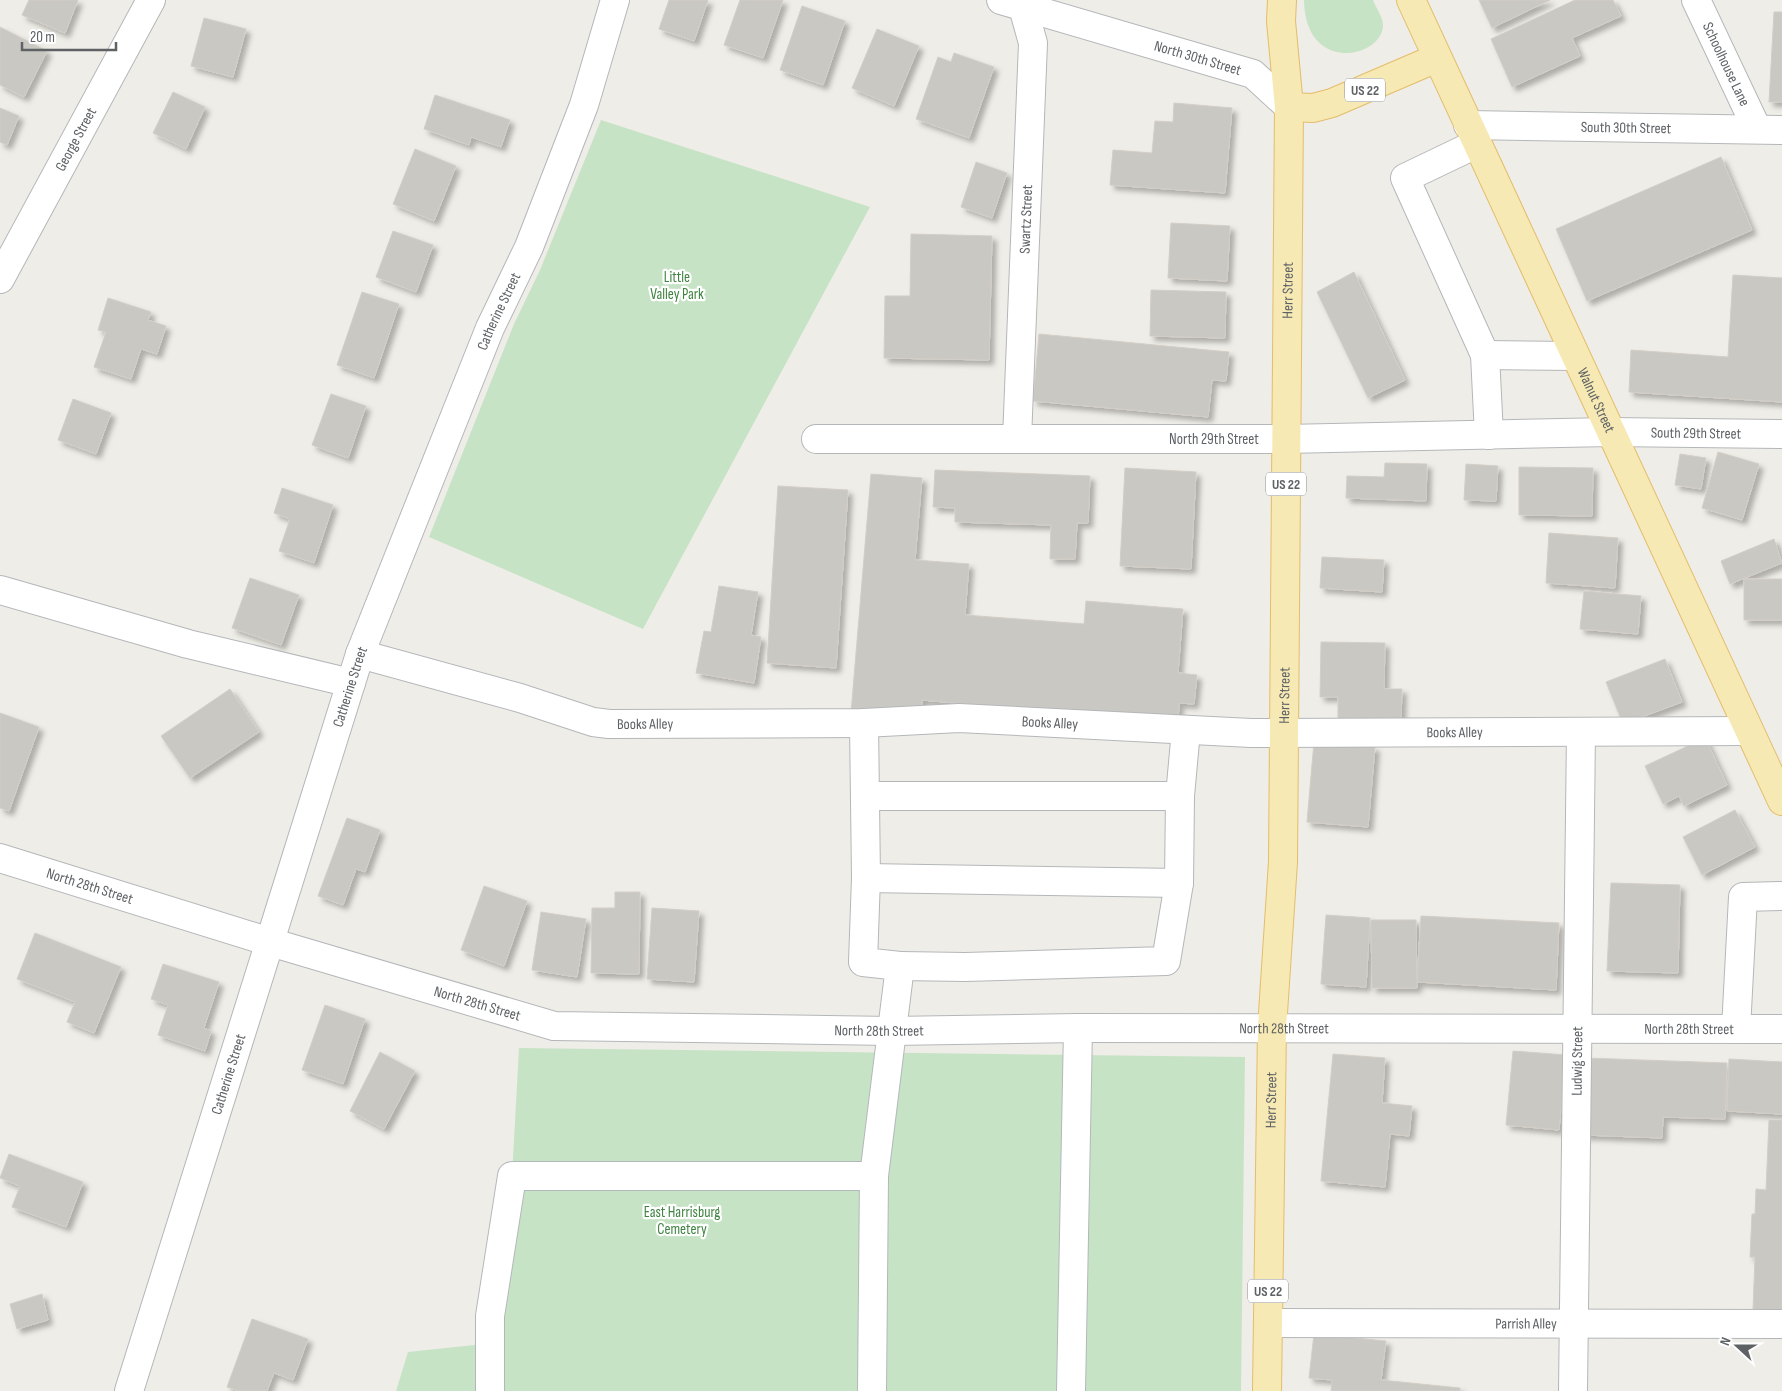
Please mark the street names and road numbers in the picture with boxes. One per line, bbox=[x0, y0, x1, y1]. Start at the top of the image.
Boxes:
street label: Schoolhouse Lane bbox=[1698, 19, 1754, 109]
street label: North 30th Street bbox=[1152, 36, 1244, 80]
road number: US 22 bbox=[1345, 78, 1385, 102]
street label: George Street bbox=[51, 104, 101, 175]
street label: South 30th Street bbox=[1581, 118, 1672, 138]
street label: Swartz Street bbox=[1015, 184, 1037, 254]
street label: Herr Street bbox=[1278, 262, 1298, 319]
street label: Catherine Street bbox=[473, 269, 525, 353]
street label: Walnut Street bbox=[1573, 365, 1619, 436]
street label: South 29th Street bbox=[1651, 423, 1742, 444]
street label: North 29th Street bbox=[1169, 430, 1259, 449]
road number: US 22 bbox=[1266, 472, 1306, 496]
street label: Catherine Street bbox=[329, 643, 372, 730]
street label: Herr Street bbox=[1275, 667, 1295, 724]
street label: Books Alley bbox=[1021, 712, 1079, 734]
street label: Books Alley bbox=[617, 715, 674, 734]
street label: Books Alley bbox=[1426, 723, 1483, 742]
street label: North 28th Street bbox=[44, 864, 136, 909]
street label: North 28th Street bbox=[432, 982, 523, 1026]
street label: North 28th Street bbox=[1239, 1019, 1329, 1038]
street label: North 28th Street bbox=[1644, 1020, 1734, 1039]
street label: North 28th Street bbox=[834, 1021, 924, 1041]
street label: Ludwig Street bbox=[1568, 1026, 1587, 1096]
street label: Catherine Street bbox=[207, 1031, 250, 1117]
street label: Herr Street bbox=[1262, 1071, 1281, 1128]
road number: US 22 bbox=[1248, 1280, 1288, 1302]
street label: Parrish Alley bbox=[1495, 1314, 1557, 1334]

